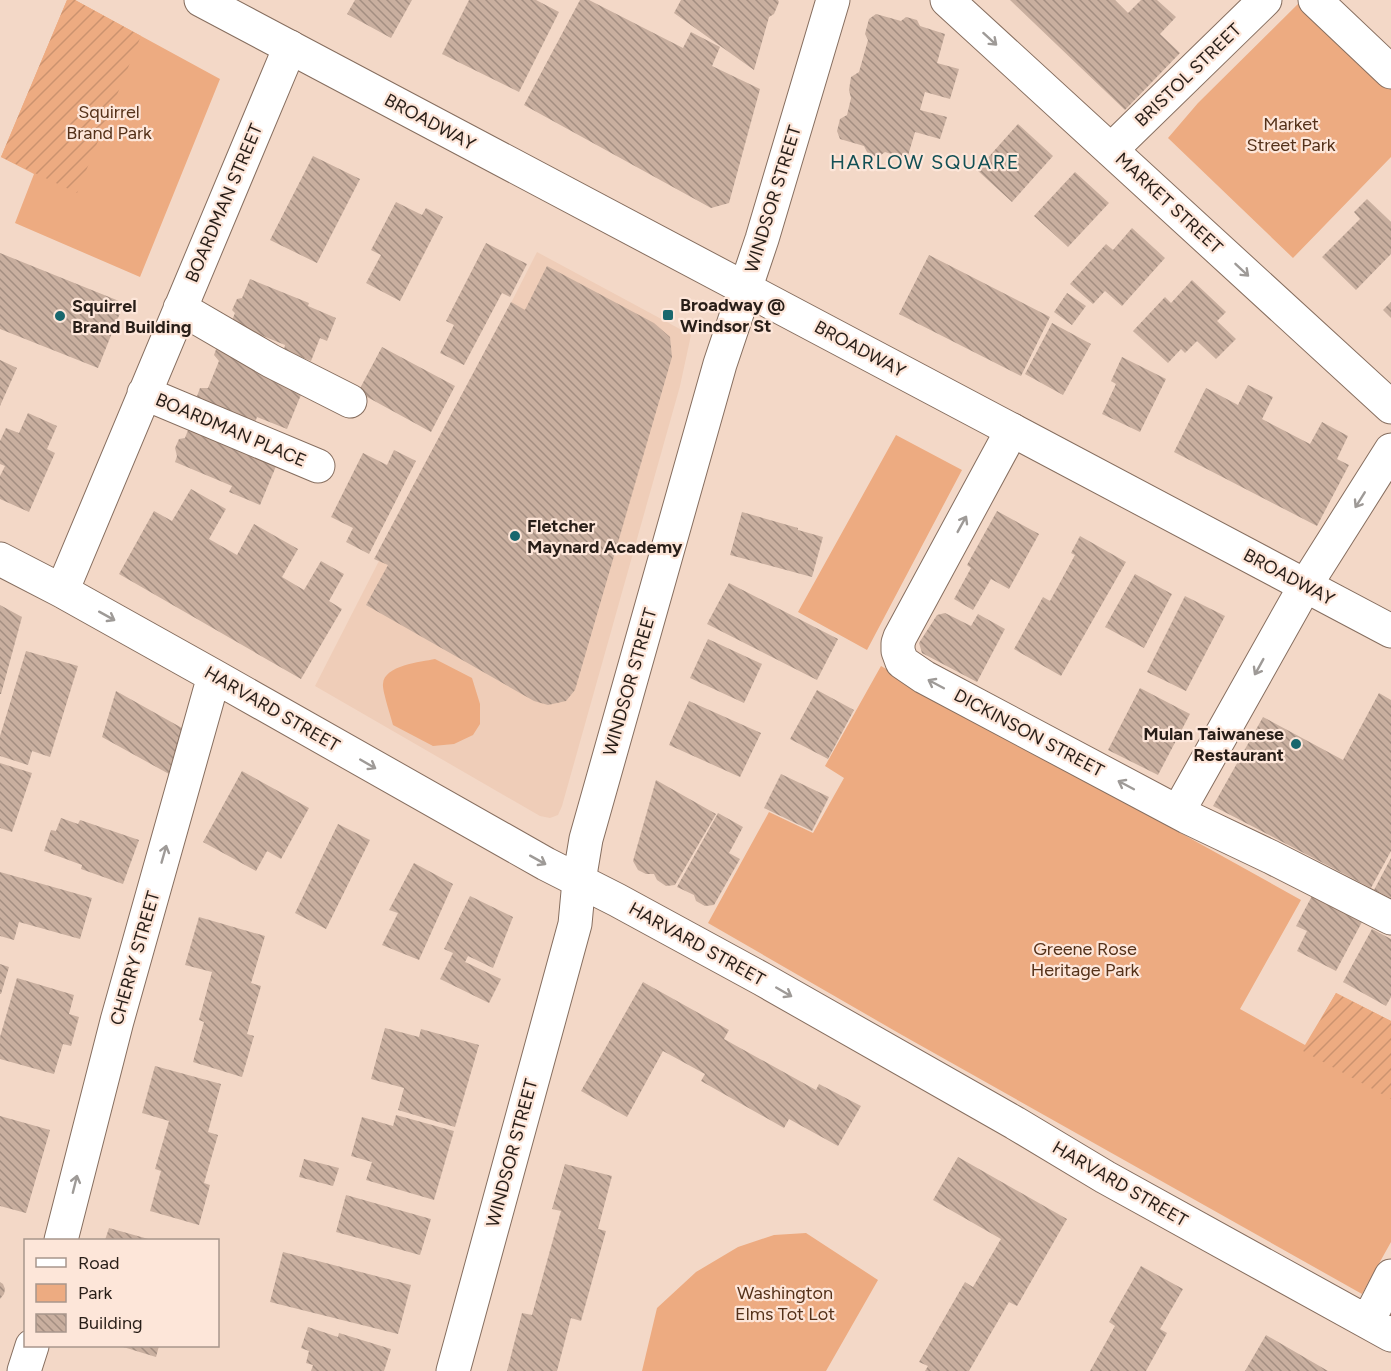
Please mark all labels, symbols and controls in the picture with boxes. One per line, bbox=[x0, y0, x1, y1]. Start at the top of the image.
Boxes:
street label: BRISTOL STREET bbox=[1130, 19, 1246, 131]
one-way arrow bbox=[982, 32, 997, 46]
street label: BROADWAY bbox=[381, 89, 480, 155]
park label: Squirrel Brand Park bbox=[66, 101, 152, 144]
park label: Market Street Park bbox=[1246, 113, 1336, 156]
street label: BOARDMAN STREET bbox=[181, 120, 267, 286]
street label: WINDSOR STREET bbox=[740, 123, 806, 275]
street label: MARKET STREET bbox=[1111, 148, 1227, 258]
district label: HARLOW SQUARE bbox=[830, 150, 1020, 174]
one-way arrow bbox=[1234, 263, 1249, 277]
place label: Broadway @ Windsor St bbox=[680, 294, 785, 337]
place label: Squirrel Brand Building bbox=[72, 295, 192, 338]
marker: Broadway @ Windsor St bbox=[661, 308, 675, 322]
marker: Squirrel Brand Building bbox=[53, 309, 67, 323]
street label: BROADWAY bbox=[811, 316, 910, 382]
street label: BOARDMAN PLACE bbox=[152, 388, 310, 472]
one-way arrow bbox=[1354, 491, 1366, 508]
place label: Fletcher Maynard Academy bbox=[527, 515, 683, 558]
one-way arrow bbox=[956, 516, 968, 533]
marker: Fletcher Maynard Academy bbox=[508, 529, 522, 543]
street label: BROADWAY bbox=[1240, 544, 1339, 610]
street label: WINDSOR STREET bbox=[598, 606, 662, 758]
one-way arrow bbox=[98, 610, 115, 622]
one-way arrow bbox=[1253, 658, 1265, 675]
street label: HARVARD STREET bbox=[200, 661, 344, 757]
one-way arrow bbox=[927, 677, 945, 689]
street label: DICKINSON STREET bbox=[950, 684, 1108, 782]
place label: Mulan Taiwanese Restaurant bbox=[1143, 723, 1284, 766]
marker: Mulan Taiwanese Restaurant bbox=[1289, 737, 1303, 751]
one-way arrow bbox=[360, 758, 377, 770]
one-way arrow bbox=[1118, 779, 1136, 790]
one-way arrow bbox=[159, 844, 170, 863]
one-way arrow bbox=[529, 854, 546, 866]
street label: CHERRY STREET bbox=[105, 888, 165, 1028]
street label: HARVARD STREET bbox=[625, 897, 769, 991]
park label: Greene Rose Heritage Park bbox=[1031, 938, 1140, 981]
one-way arrow bbox=[775, 986, 792, 998]
street label: WINDSOR STREET bbox=[482, 1076, 542, 1230]
street label: HARVARD STREET bbox=[1048, 1136, 1192, 1232]
one-way arrow bbox=[70, 1175, 82, 1194]
legend bbox=[24, 1239, 219, 1347]
text: Road bbox=[78, 1252, 119, 1274]
text: Park bbox=[78, 1282, 113, 1304]
park label: Washington Elms Tot Lot bbox=[735, 1282, 835, 1325]
text: Building bbox=[78, 1312, 143, 1334]

